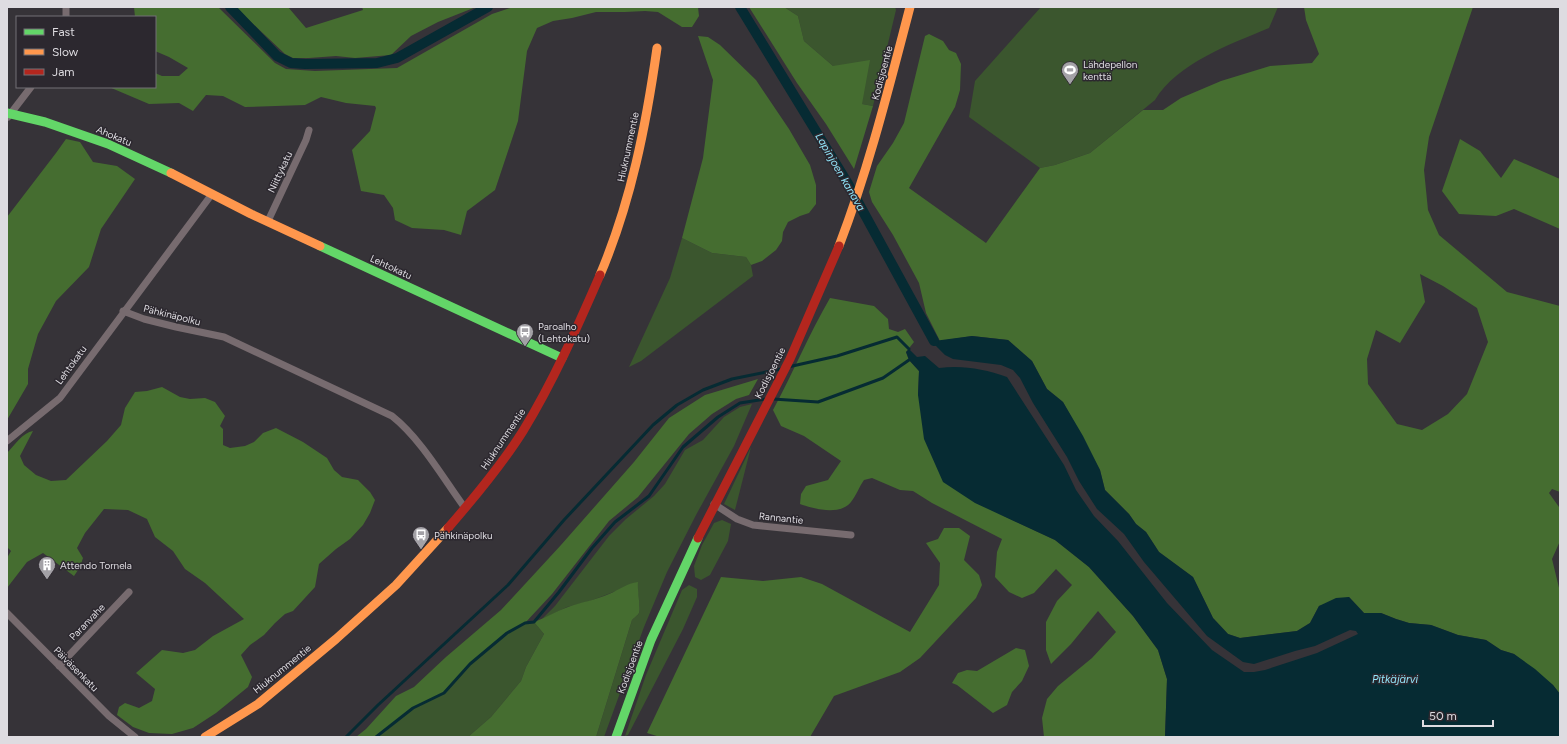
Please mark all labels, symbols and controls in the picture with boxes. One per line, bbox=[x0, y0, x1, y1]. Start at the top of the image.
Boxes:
legend bbox=[16, 16, 156, 88]
text: Fast bbox=[52, 25, 75, 39]
street label: Kodisjoentie bbox=[869, 44, 896, 102]
text: Slow bbox=[52, 45, 79, 59]
place label: Lähdepellon kenttä bbox=[1083, 58, 1138, 83]
sports icon: Lähdepellon kenttä bbox=[1060, 60, 1080, 85]
text: Jam bbox=[52, 65, 75, 79]
street label: Hiuknummentie bbox=[614, 110, 642, 183]
street label: Ahokatu bbox=[94, 123, 134, 149]
water label: Lapinjoen kanava bbox=[812, 131, 868, 214]
street label: Niittykatu bbox=[265, 149, 295, 195]
street label: Lehtokatu bbox=[368, 252, 414, 282]
street label: Pähkinäpolku bbox=[142, 302, 202, 328]
place label: Paroalho (Lehtokatu) bbox=[538, 320, 590, 345]
bus stop icon: Paroalho (Lehtokatu) bbox=[515, 322, 535, 347]
street label: Lehtokatu bbox=[53, 343, 89, 387]
street label: Kodisjoentie bbox=[752, 345, 789, 401]
street label: Hiuknummentie bbox=[478, 405, 529, 472]
street label: Rannantie bbox=[758, 509, 804, 527]
bus stop icon: Pähkinäpolku bbox=[411, 525, 431, 550]
place label: Pähkinäpolku bbox=[434, 529, 493, 542]
building icon: Attendo Tornela bbox=[37, 555, 57, 580]
place label: Attendo Tornela bbox=[60, 559, 132, 572]
street label: Paranvahe bbox=[66, 601, 108, 643]
street label: Kodisjoentie bbox=[614, 638, 646, 695]
street label: Hiuknummentie bbox=[250, 641, 314, 696]
street label: Päiväsenkatu bbox=[51, 644, 101, 694]
water label: Pitkäjärvi bbox=[1372, 673, 1419, 686]
scale bar bbox=[1423, 702, 1493, 728]
text: 50 m bbox=[1429, 709, 1457, 723]

